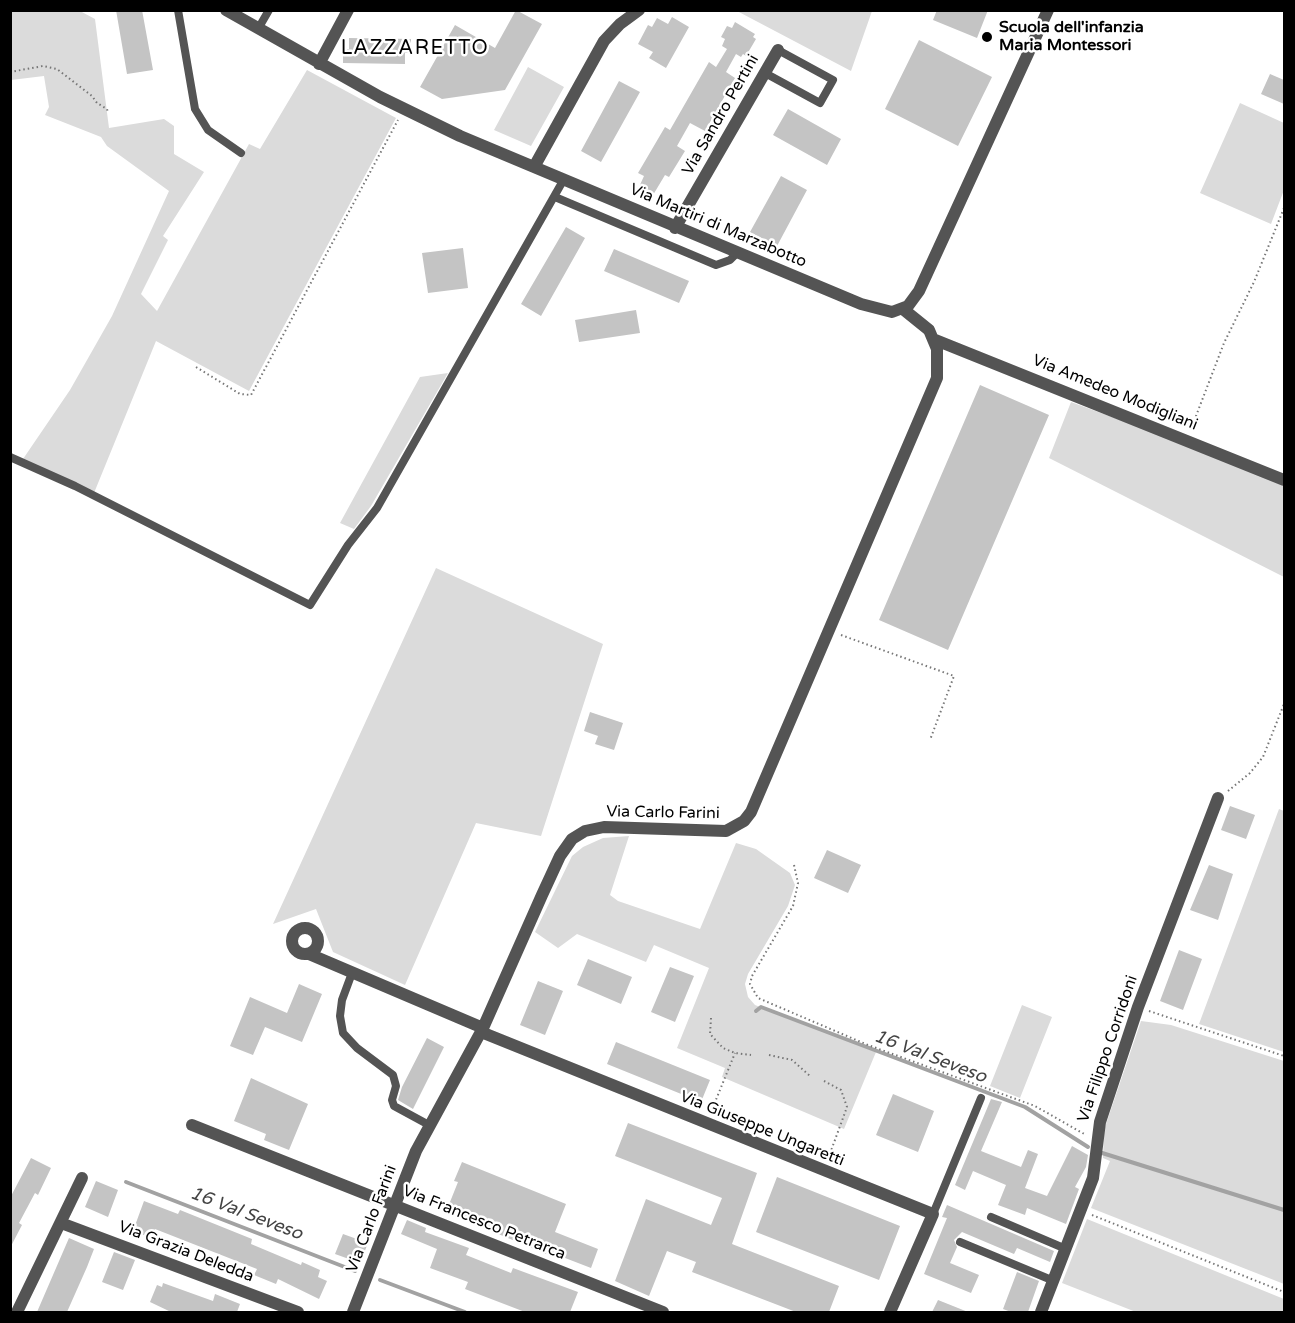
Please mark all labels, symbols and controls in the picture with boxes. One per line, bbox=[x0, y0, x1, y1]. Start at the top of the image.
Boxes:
place label: Scuola dell'infanzia Maria Montessori bbox=[999, 18, 1144, 56]
marker: Scuola dell'infanzia Maria Montessori bbox=[980, 30, 994, 44]
district label: LAZZARETTO bbox=[341, 37, 489, 61]
street label: Via Sandro Pertini bbox=[679, 51, 763, 179]
street label: Via Martiri di Marzabotto bbox=[627, 180, 809, 272]
street label: Via Amedeo Modigliani bbox=[1030, 351, 1200, 435]
street label: Via Carlo Farini bbox=[606, 802, 720, 824]
street label: Via Filippo Corridoni bbox=[1074, 973, 1142, 1125]
water label: 16 Val Seveso bbox=[871, 1026, 989, 1088]
street label: Via Giuseppe Ungaretti bbox=[677, 1087, 847, 1171]
street label: Via Carlo Farini bbox=[343, 1163, 401, 1275]
street label: Via Francesco Petrarca bbox=[400, 1182, 568, 1264]
water label: 16 Val Seveso bbox=[187, 1183, 305, 1245]
street label: Via Grazia Deledda bbox=[116, 1217, 256, 1287]

